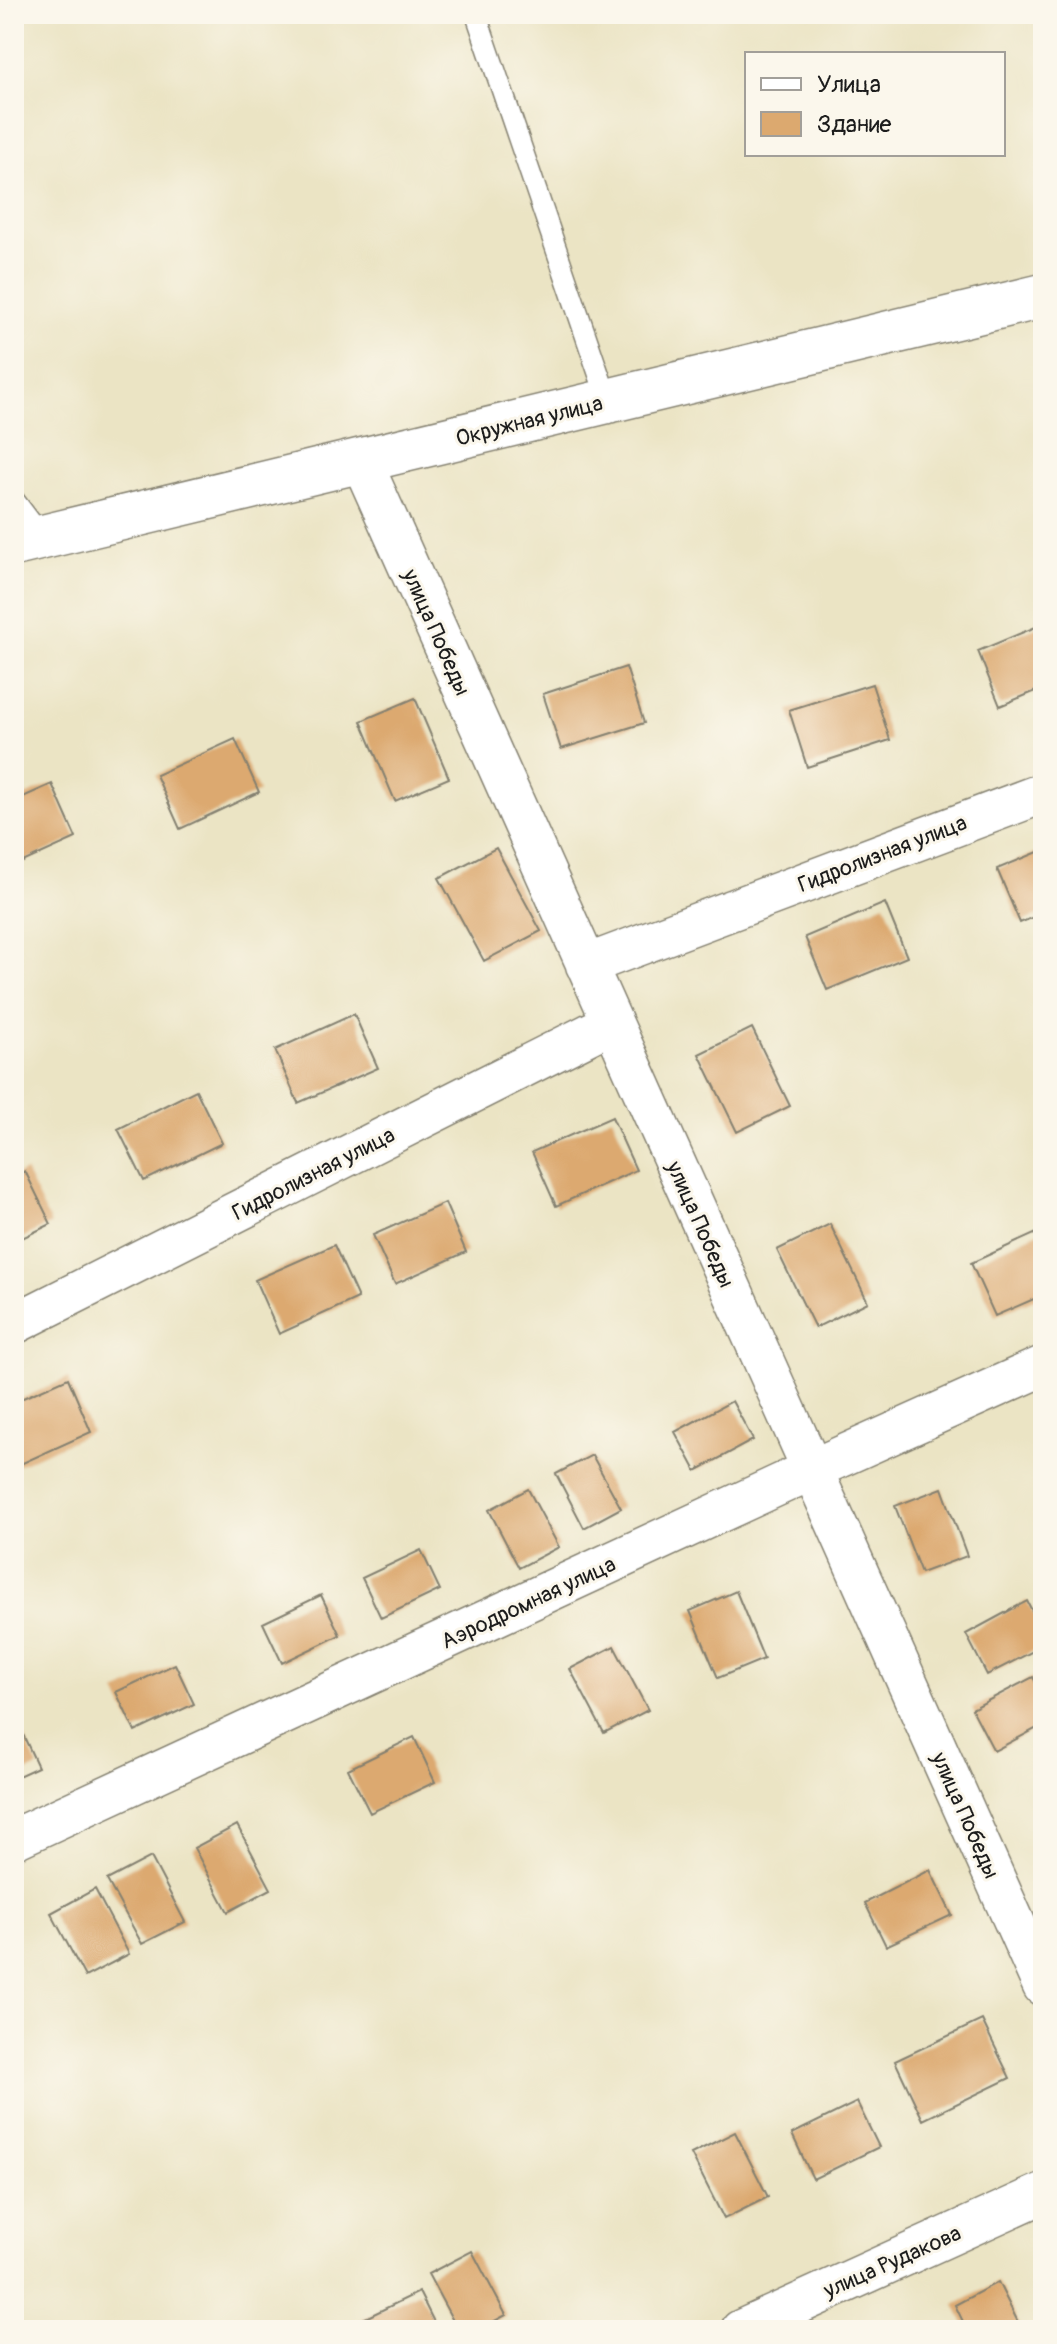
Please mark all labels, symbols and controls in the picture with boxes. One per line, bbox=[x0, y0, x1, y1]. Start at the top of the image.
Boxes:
legend bbox=[745, 52, 1005, 156]
text: Улица bbox=[817, 70, 881, 99]
text: Здание bbox=[817, 110, 892, 139]
street label: Окружная улица bbox=[453, 389, 606, 453]
street label: улица Победы bbox=[395, 564, 476, 700]
street label: Гидролизная улица bbox=[794, 809, 971, 899]
street label: Гидролизная улица bbox=[227, 1121, 399, 1227]
street label: улица Победы bbox=[659, 1156, 740, 1292]
street label: Аэродромная улица bbox=[437, 1550, 620, 1656]
street label: улица Победы bbox=[924, 1747, 1005, 1883]
street label: улица Рудакова bbox=[818, 2219, 965, 2305]

